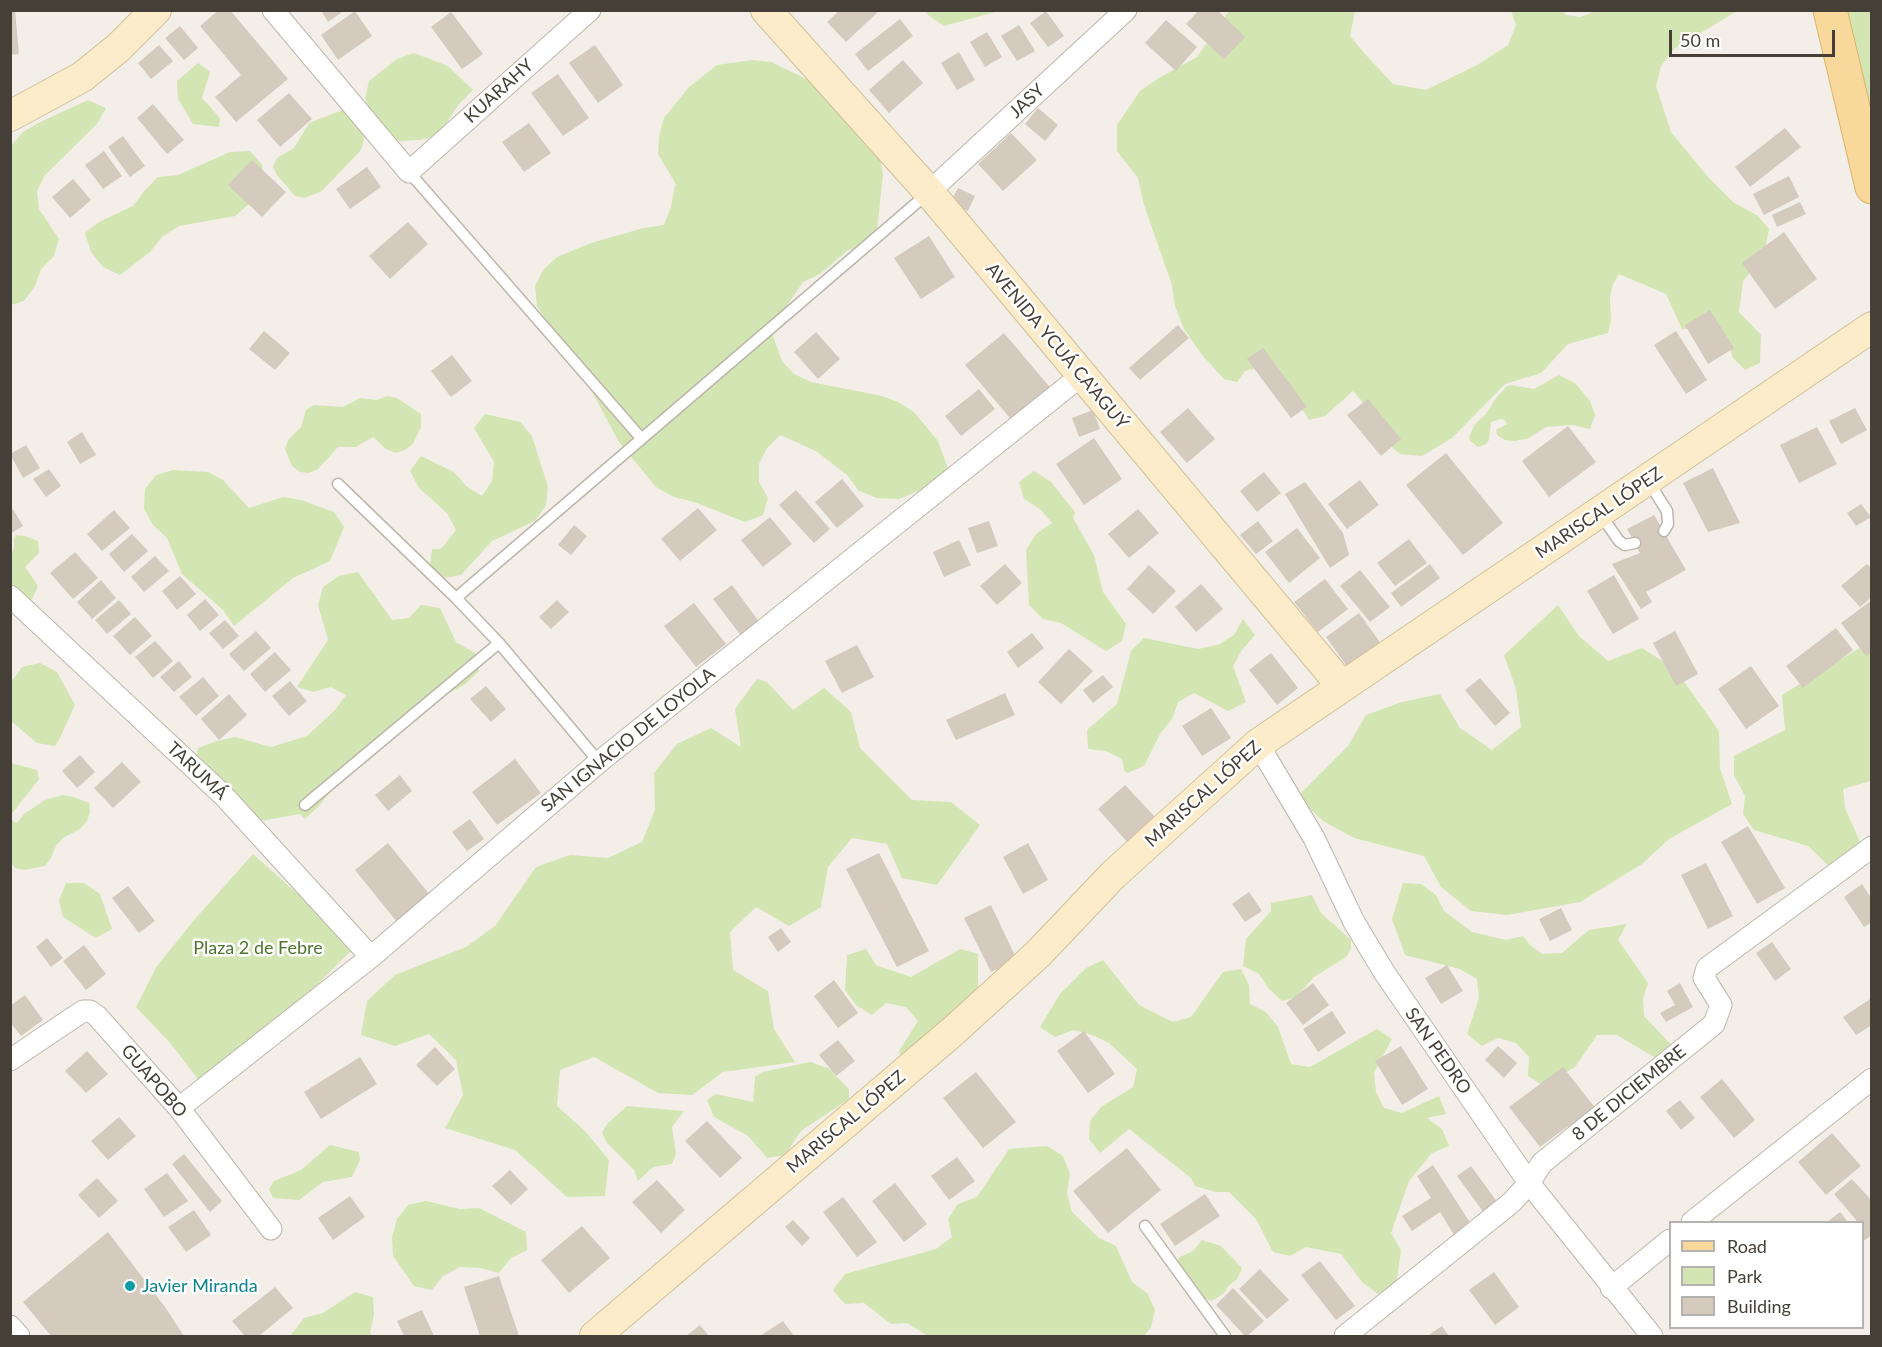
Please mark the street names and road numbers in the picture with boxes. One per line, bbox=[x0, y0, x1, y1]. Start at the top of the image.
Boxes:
street label: KUARAHY bbox=[460, 54, 538, 128]
street label: JASY bbox=[1005, 79, 1049, 123]
street label: AVENIDA YCUÁ CA'AGUÝ bbox=[981, 258, 1133, 434]
street label: MARISCAL LÓPEZ bbox=[1532, 463, 1666, 563]
street label: SAN IGNACIO DE LOYOLA bbox=[537, 663, 719, 817]
street label: MARISCAL LÓPEZ bbox=[1141, 736, 1265, 852]
street label: TARUMÁ bbox=[162, 738, 232, 804]
street label: SAN PEDRO bbox=[1400, 1004, 1476, 1098]
street label: GUAPOBO bbox=[116, 1040, 192, 1122]
street label: 8 DE DICIEMBRE bbox=[1568, 1041, 1690, 1145]
street label: MARISCAL LÓPEZ bbox=[782, 1066, 910, 1178]

